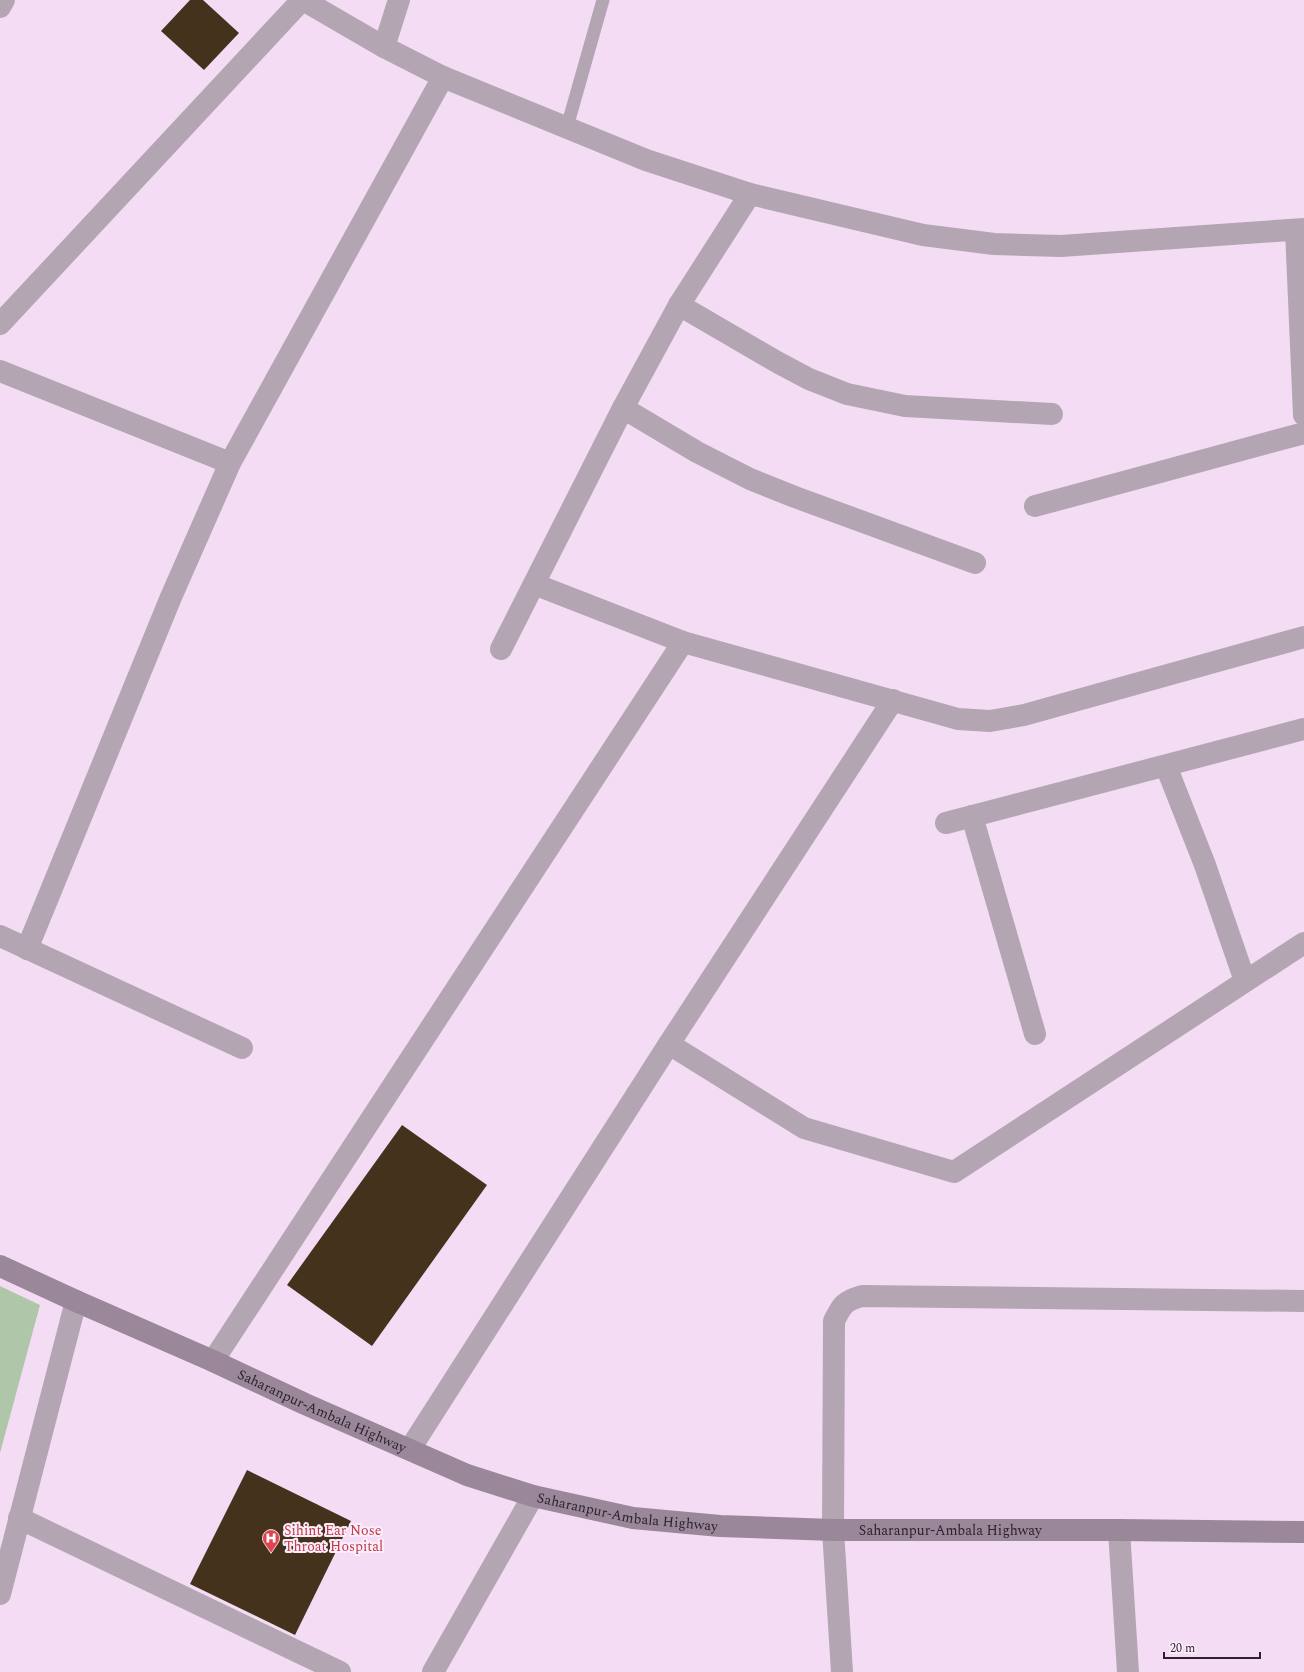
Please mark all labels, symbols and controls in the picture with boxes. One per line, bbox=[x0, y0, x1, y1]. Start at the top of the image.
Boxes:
street label: Saharanpur-Ambala Highway bbox=[234, 1363, 411, 1458]
street label: Saharanpur-Ambala Highway bbox=[535, 1487, 720, 1536]
place label: Sihint Ear Nose Throat Hospital bbox=[284, 1520, 383, 1557]
street label: Saharanpur-Ambala Highway bbox=[859, 1520, 1043, 1541]
hospital icon: Sihint Ear Nose Throat Hospital bbox=[261, 1528, 281, 1553]
scale bar bbox=[1164, 1634, 1260, 1660]
text: 20 m bbox=[1170, 1639, 1195, 1658]

